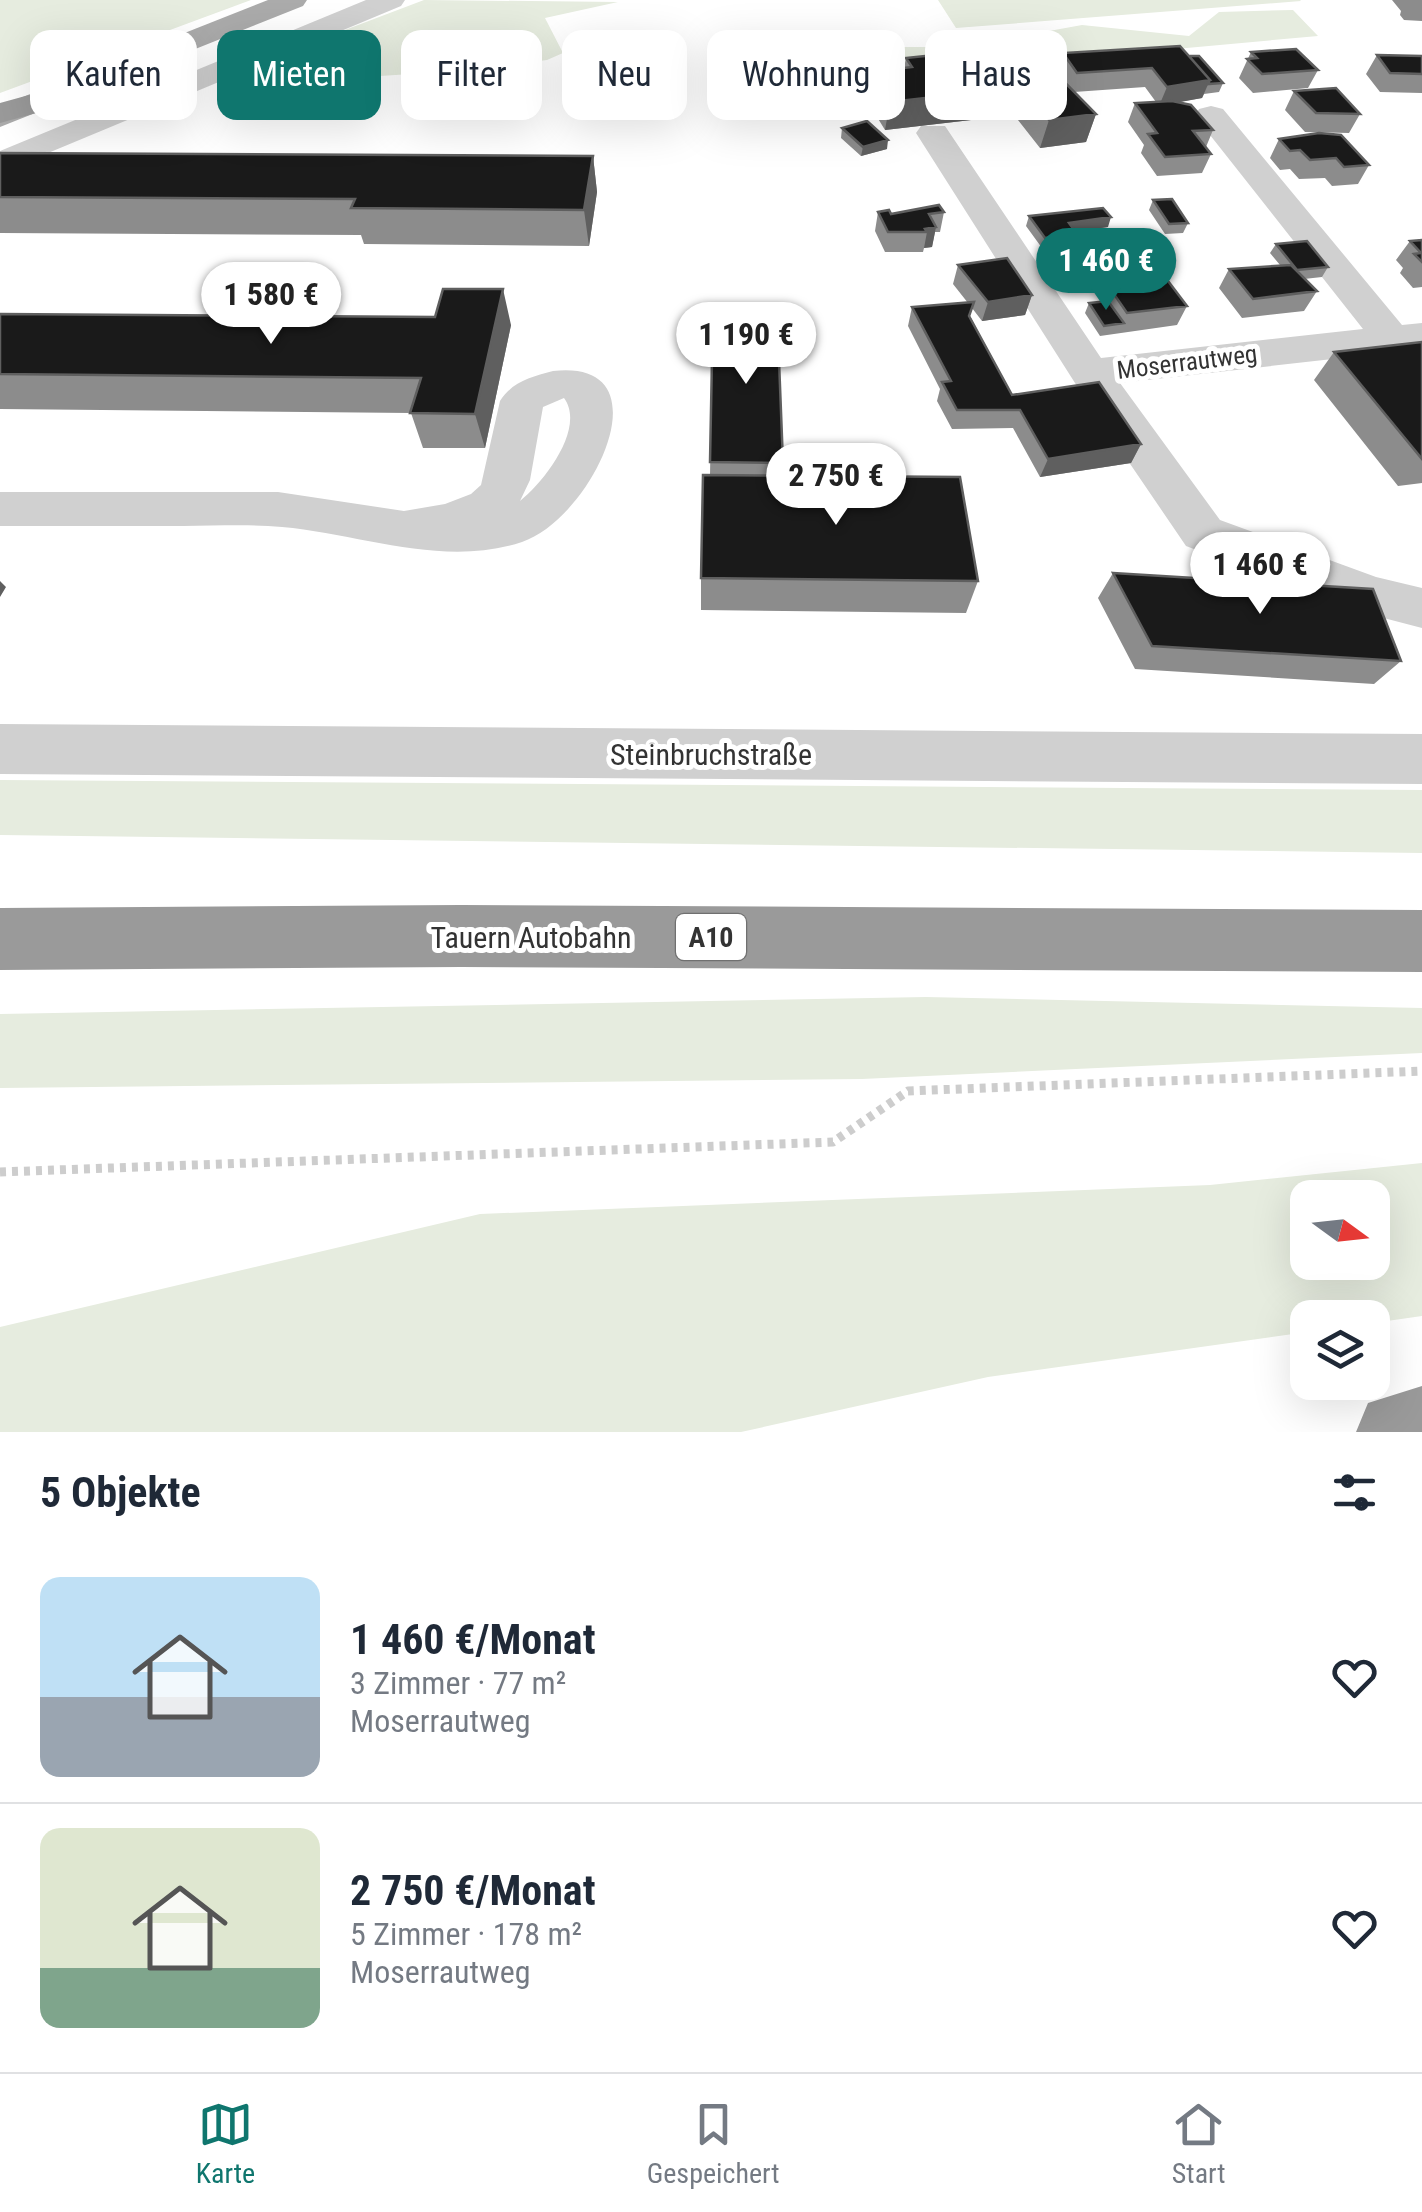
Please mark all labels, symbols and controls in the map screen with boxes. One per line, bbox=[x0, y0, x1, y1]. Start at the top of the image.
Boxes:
chip: Kaufen bbox=[30, 30, 197, 120]
chip: Mieten bbox=[217, 30, 381, 120]
chip: Filter bbox=[401, 30, 542, 120]
chip: Neu bbox=[562, 30, 687, 120]
chip: Wohnung bbox=[707, 30, 905, 120]
chip: Haus bbox=[925, 30, 1067, 120]
pin: 1 460 € bbox=[1014, 228, 1198, 313]
text: 1 460 € bbox=[1058, 241, 1154, 279]
pin: 1 580 € bbox=[179, 262, 363, 347]
text: 1 580 € bbox=[223, 275, 319, 313]
pin: 1 190 € bbox=[654, 302, 838, 387]
text: 1 190 € bbox=[698, 315, 794, 353]
street label: Moserrautweg bbox=[1115, 339, 1259, 385]
pin: 2 750 € bbox=[744, 443, 928, 528]
text: 2 750 € bbox=[788, 456, 884, 494]
pin: 1 460 € bbox=[1168, 532, 1352, 617]
text: 1 460 € bbox=[1212, 545, 1308, 583]
street label: Steinbruchstraße bbox=[610, 737, 812, 772]
road number: A10 bbox=[676, 914, 746, 960]
street label: Tauern Autobahn bbox=[431, 920, 631, 955]
north arrow bbox=[1290, 1180, 1390, 1280]
map controls bbox=[1290, 1180, 1390, 1400]
button: layers bbox=[1290, 1300, 1390, 1400]
icon: filters bbox=[1327, 1465, 1382, 1520]
text: 5 Objekte bbox=[40, 1468, 201, 1517]
text: 1 460 €/Monat bbox=[350, 1615, 596, 1664]
icon: home bbox=[120, 1617, 240, 1737]
icon: heart bbox=[1327, 1650, 1382, 1705]
text: 3 Zimmer · 77 m² bbox=[350, 1664, 566, 1702]
text: Moserrautweg bbox=[350, 1702, 531, 1740]
text: 2 750 €/Monat bbox=[350, 1866, 596, 1915]
icon: home bbox=[120, 1868, 240, 1988]
icon: heart bbox=[1327, 1901, 1382, 1956]
text: 5 Zimmer · 178 m² bbox=[350, 1915, 582, 1953]
text: Moserrautweg bbox=[350, 1953, 531, 1991]
tab: Karte bbox=[196, 2097, 255, 2190]
tab: Gespeichert bbox=[647, 2097, 780, 2190]
tab: Start bbox=[1171, 2097, 1226, 2190]

